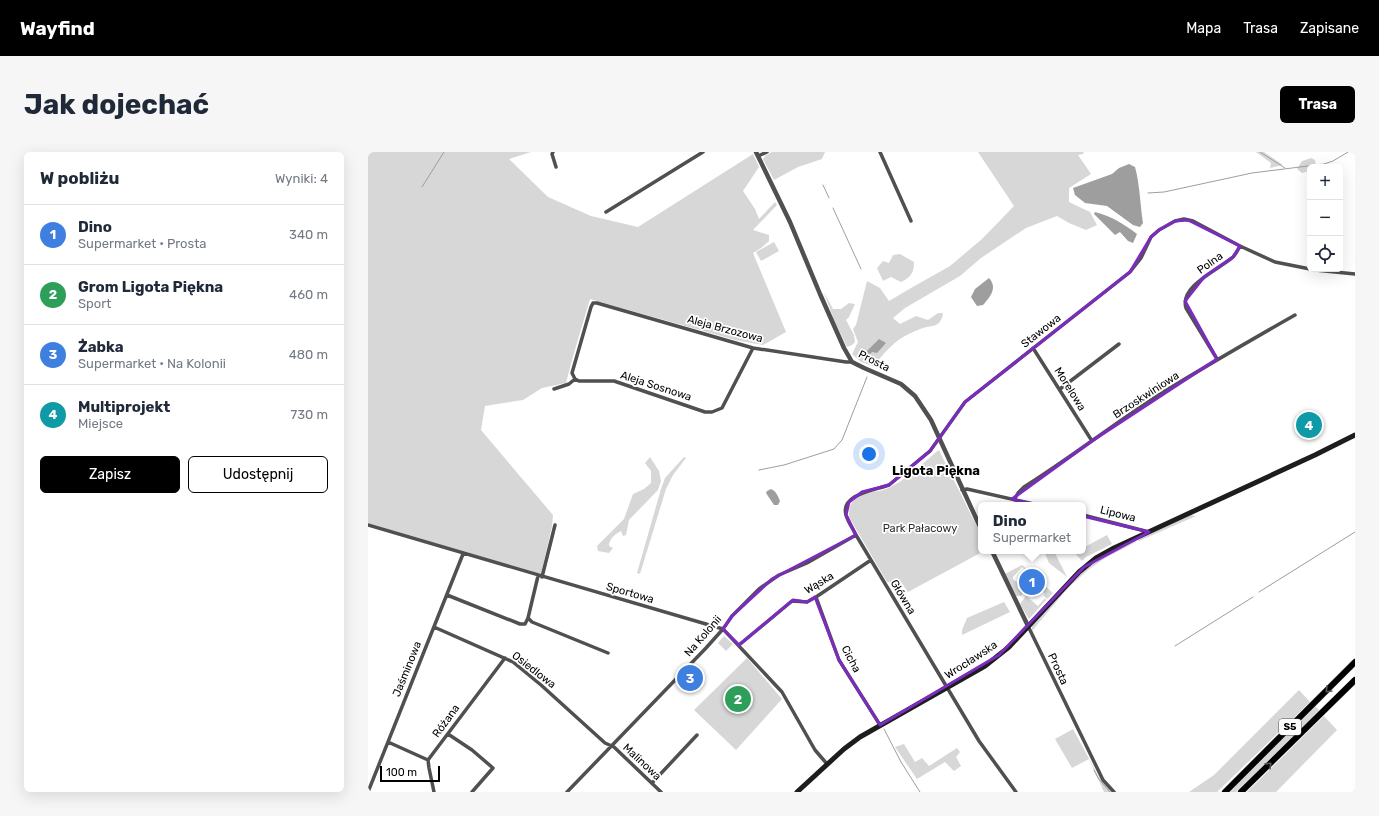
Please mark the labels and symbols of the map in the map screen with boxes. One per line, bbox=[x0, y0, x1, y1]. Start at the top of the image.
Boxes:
street label: Polna bbox=[1195, 249, 1225, 277]
street label: Stawowa bbox=[1019, 311, 1063, 351]
street label: Aleja Brzozowa bbox=[686, 313, 764, 345]
street label: Prosta bbox=[856, 348, 892, 374]
street label: Morelowa bbox=[1052, 365, 1088, 413]
street label: Aleja Sosnowa bbox=[619, 368, 693, 404]
street label: Brzoskwiniowa bbox=[1110, 369, 1182, 421]
pin: 4 bbox=[1296, 410, 1322, 440]
your location bbox=[859, 444, 879, 464]
district label: Ligota Piękna bbox=[892, 463, 980, 479]
street label: Lipowa bbox=[1099, 503, 1137, 525]
park label: Park Pałacowy bbox=[883, 522, 957, 535]
pin: 1 bbox=[1019, 567, 1045, 597]
street label: Wąska bbox=[802, 569, 836, 597]
street label: Główna bbox=[888, 577, 918, 617]
street label: Sportowa bbox=[605, 580, 655, 606]
street label: Na Kolonii bbox=[682, 613, 724, 659]
street label: Wrocławska bbox=[942, 638, 1000, 682]
street label: Jaśminowa bbox=[390, 639, 424, 699]
street label: Cicha bbox=[838, 643, 864, 675]
street label: Osiedlowa bbox=[510, 649, 558, 691]
street label: Prosta bbox=[1045, 651, 1071, 687]
pin: 3 bbox=[677, 663, 703, 693]
pin: 2 bbox=[725, 684, 751, 714]
one-way arrow bbox=[1325, 685, 1333, 693]
street label: Różana bbox=[430, 702, 462, 740]
road number: S5 bbox=[1279, 719, 1301, 735]
street label: Malinowa bbox=[620, 741, 664, 783]
one-way arrow bbox=[1264, 762, 1272, 770]
scale bar bbox=[380, 764, 440, 783]

